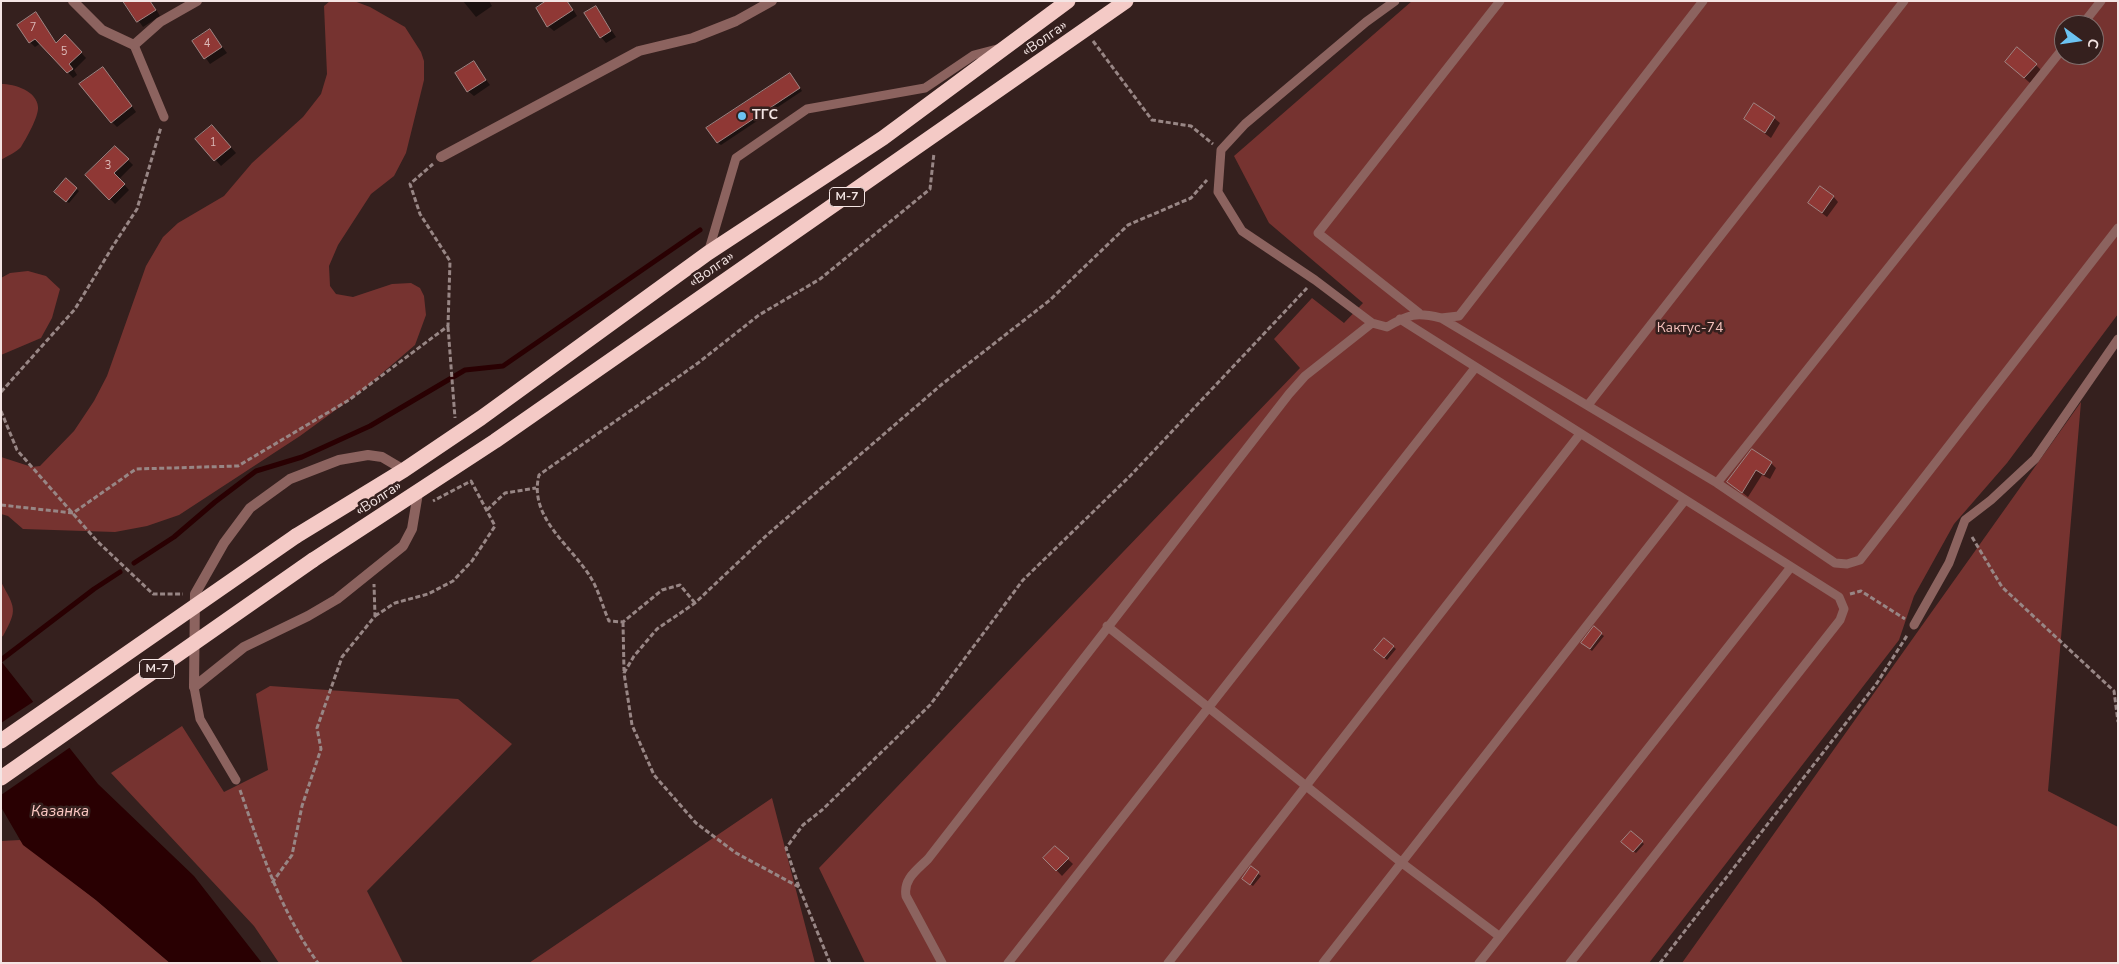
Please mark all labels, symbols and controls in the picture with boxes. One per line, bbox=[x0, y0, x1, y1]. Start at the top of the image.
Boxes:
north arrow bbox=[2054, 15, 2104, 65]
street label: «Волга» bbox=[1019, 17, 1071, 61]
house number: 7 bbox=[30, 21, 36, 35]
house number: 4 bbox=[204, 37, 210, 51]
text: С bbox=[2083, 37, 2103, 50]
house number: 5 bbox=[61, 45, 67, 59]
place label: ТГС bbox=[752, 108, 778, 124]
marker: ТГС bbox=[736, 110, 748, 122]
house number: 1 bbox=[210, 136, 216, 150]
house number: 3 bbox=[105, 159, 111, 173]
road number: М-7 bbox=[830, 188, 864, 206]
street label: «Волга» bbox=[686, 248, 738, 292]
park label: Кактус-74 bbox=[1657, 321, 1723, 337]
street label: «Волга» bbox=[353, 478, 405, 520]
road number: М-7 bbox=[140, 660, 174, 679]
water label: Казанка bbox=[31, 803, 89, 821]

